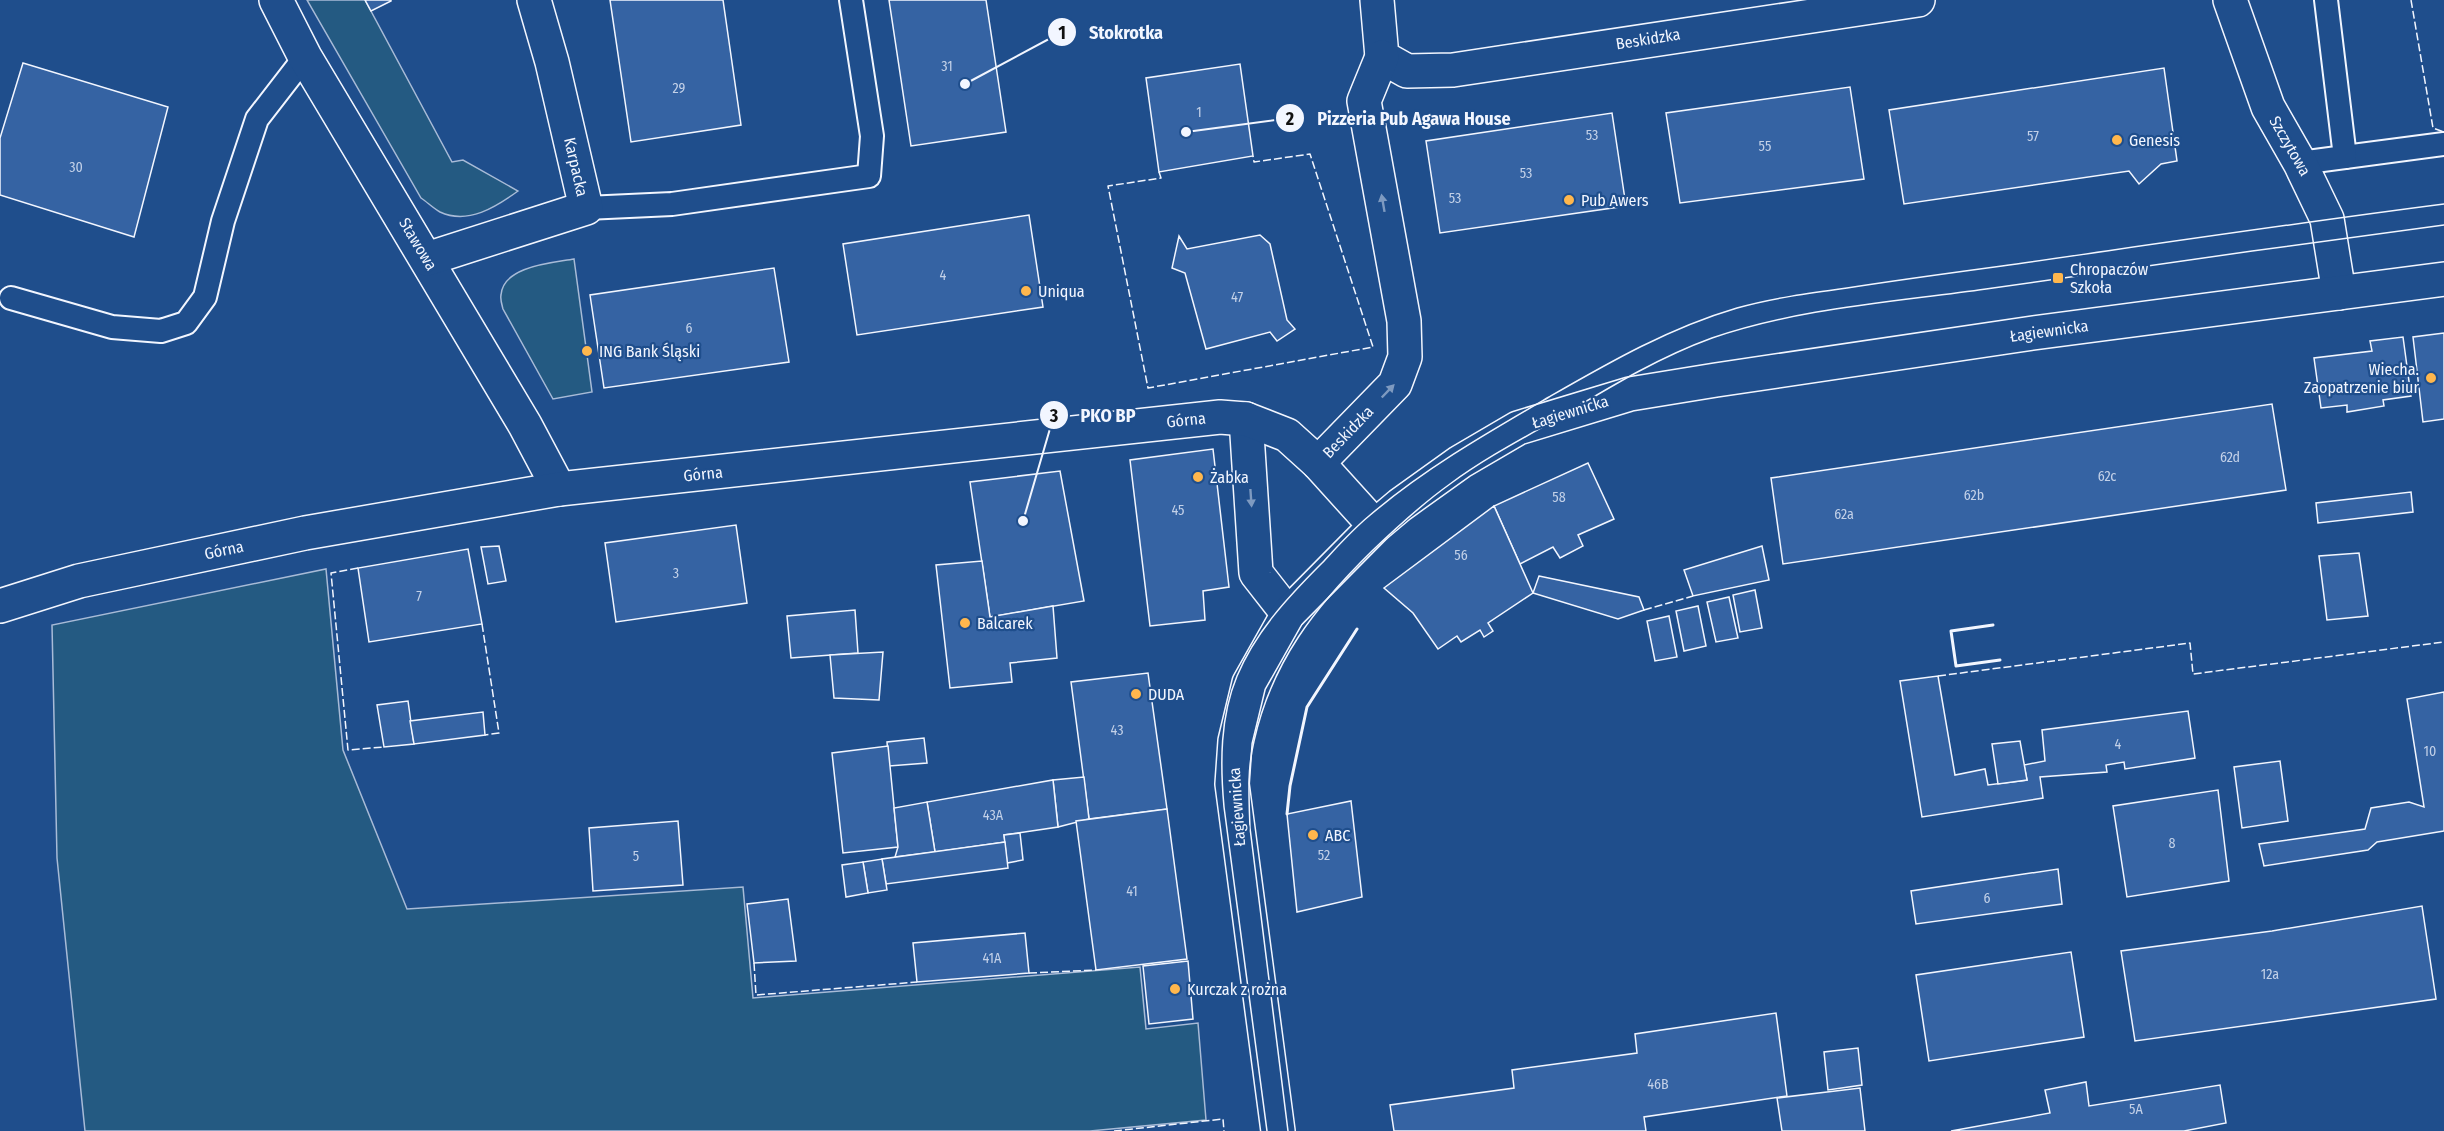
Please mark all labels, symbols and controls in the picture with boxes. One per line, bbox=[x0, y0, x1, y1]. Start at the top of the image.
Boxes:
callout: Stokrotka bbox=[1047, 14, 1175, 50]
text: 1 bbox=[1058, 22, 1066, 44]
text: Stokrotka bbox=[1089, 22, 1163, 44]
street label: Beskidzka bbox=[1614, 25, 1682, 53]
house number: 31 bbox=[941, 58, 953, 75]
house number: 29 bbox=[673, 80, 686, 97]
callout: Pizzeria Pub Agawa House bbox=[1275, 100, 1522, 136]
house number: 1 bbox=[1196, 104, 1202, 121]
text: 2 bbox=[1285, 108, 1294, 130]
text: Pizzeria Pub Agawa House bbox=[1317, 108, 1511, 130]
street label: Szczytowa bbox=[2265, 113, 2315, 179]
house number: 53 bbox=[1586, 127, 1598, 144]
house number: 57 bbox=[2027, 128, 2039, 145]
place label: Genesis bbox=[2129, 131, 2180, 150]
marker: Genesis bbox=[2110, 133, 2124, 147]
street label: Karpacka bbox=[560, 136, 592, 198]
house number: 55 bbox=[1759, 138, 1771, 155]
house number: 30 bbox=[69, 159, 83, 176]
house number: 53 bbox=[1520, 165, 1532, 182]
house number: 53 bbox=[1449, 190, 1461, 207]
place label: Pub Awers bbox=[1581, 191, 1649, 210]
one-way arrow bbox=[1378, 193, 1387, 212]
marker: Pub Awers bbox=[1562, 193, 1576, 207]
street label: Stawowa bbox=[395, 214, 441, 274]
place label: Chropaczów Szkoła bbox=[2070, 260, 2149, 297]
house number: 4 bbox=[940, 267, 947, 284]
marker: Chropaczów Szkoła bbox=[2051, 271, 2065, 285]
place label: Uniqua bbox=[1038, 282, 1085, 301]
marker: Uniqua bbox=[1019, 284, 1033, 298]
house number: 47 bbox=[1231, 289, 1243, 306]
street label: Łagiewnicka bbox=[2008, 316, 2090, 346]
house number: 6 bbox=[686, 320, 693, 337]
place label: ING Bank Śląski bbox=[599, 342, 700, 362]
marker: ING Bank Śląski bbox=[580, 344, 594, 358]
place label: Wiecha. Zaopatrzenie biur bbox=[2304, 360, 2419, 397]
marker: Wiecha. Zaopatrzenie biur bbox=[2424, 371, 2438, 385]
one-way arrow bbox=[1381, 384, 1395, 399]
street label: Łagiewnicka bbox=[1529, 391, 1611, 433]
callout: PKO BP bbox=[1039, 397, 1148, 433]
street label: Beskidzka bbox=[1319, 402, 1377, 462]
text: 3 bbox=[1049, 405, 1059, 427]
text: PKO BP bbox=[1081, 405, 1136, 427]
street label: Górna bbox=[1165, 408, 1207, 432]
house number: 62d bbox=[2220, 449, 2240, 466]
street label: Górna bbox=[682, 462, 724, 486]
place label: Żabka bbox=[1210, 468, 1249, 487]
house number: 62c bbox=[2098, 468, 2116, 485]
marker: Żabka bbox=[1191, 470, 1205, 484]
house number: 62b bbox=[1964, 487, 1984, 504]
one-way arrow bbox=[1247, 489, 1256, 508]
house number: 58 bbox=[1552, 489, 1566, 506]
house number: 45 bbox=[1171, 502, 1185, 519]
house number: 62a bbox=[1834, 506, 1854, 523]
street label: Górna bbox=[203, 537, 245, 563]
house number: 56 bbox=[1454, 547, 1468, 564]
house number: 3 bbox=[673, 565, 679, 582]
house number: 7 bbox=[416, 588, 422, 605]
place label: Balcarek bbox=[977, 614, 1033, 633]
marker: Balcarek bbox=[958, 616, 972, 630]
place label: DUDA bbox=[1148, 685, 1185, 704]
marker: DUDA bbox=[1129, 687, 1143, 701]
house number: 43 bbox=[1111, 722, 1123, 739]
house number: 4 bbox=[2115, 736, 2122, 753]
house number: 10 bbox=[2424, 743, 2436, 760]
street label: Łagiewnicka bbox=[1225, 767, 1249, 847]
house number: 43A bbox=[983, 807, 1004, 824]
place label: ABC bbox=[1325, 826, 1350, 845]
marker: ABC bbox=[1306, 828, 1320, 842]
house number: 8 bbox=[2169, 835, 2176, 852]
house number: 52 bbox=[1318, 847, 1330, 864]
house number: 5 bbox=[633, 848, 639, 865]
house number: 41 bbox=[1126, 883, 1138, 900]
house number: 6 bbox=[1984, 890, 1991, 907]
house number: 41A bbox=[983, 950, 1002, 967]
house number: 12a bbox=[2261, 966, 2279, 983]
place label: Kurczak z rożna bbox=[1187, 980, 1287, 999]
marker: Kurczak z rożna bbox=[1168, 982, 1182, 996]
house number: 46B bbox=[1647, 1076, 1669, 1093]
house number: 5A bbox=[2129, 1101, 2144, 1118]

